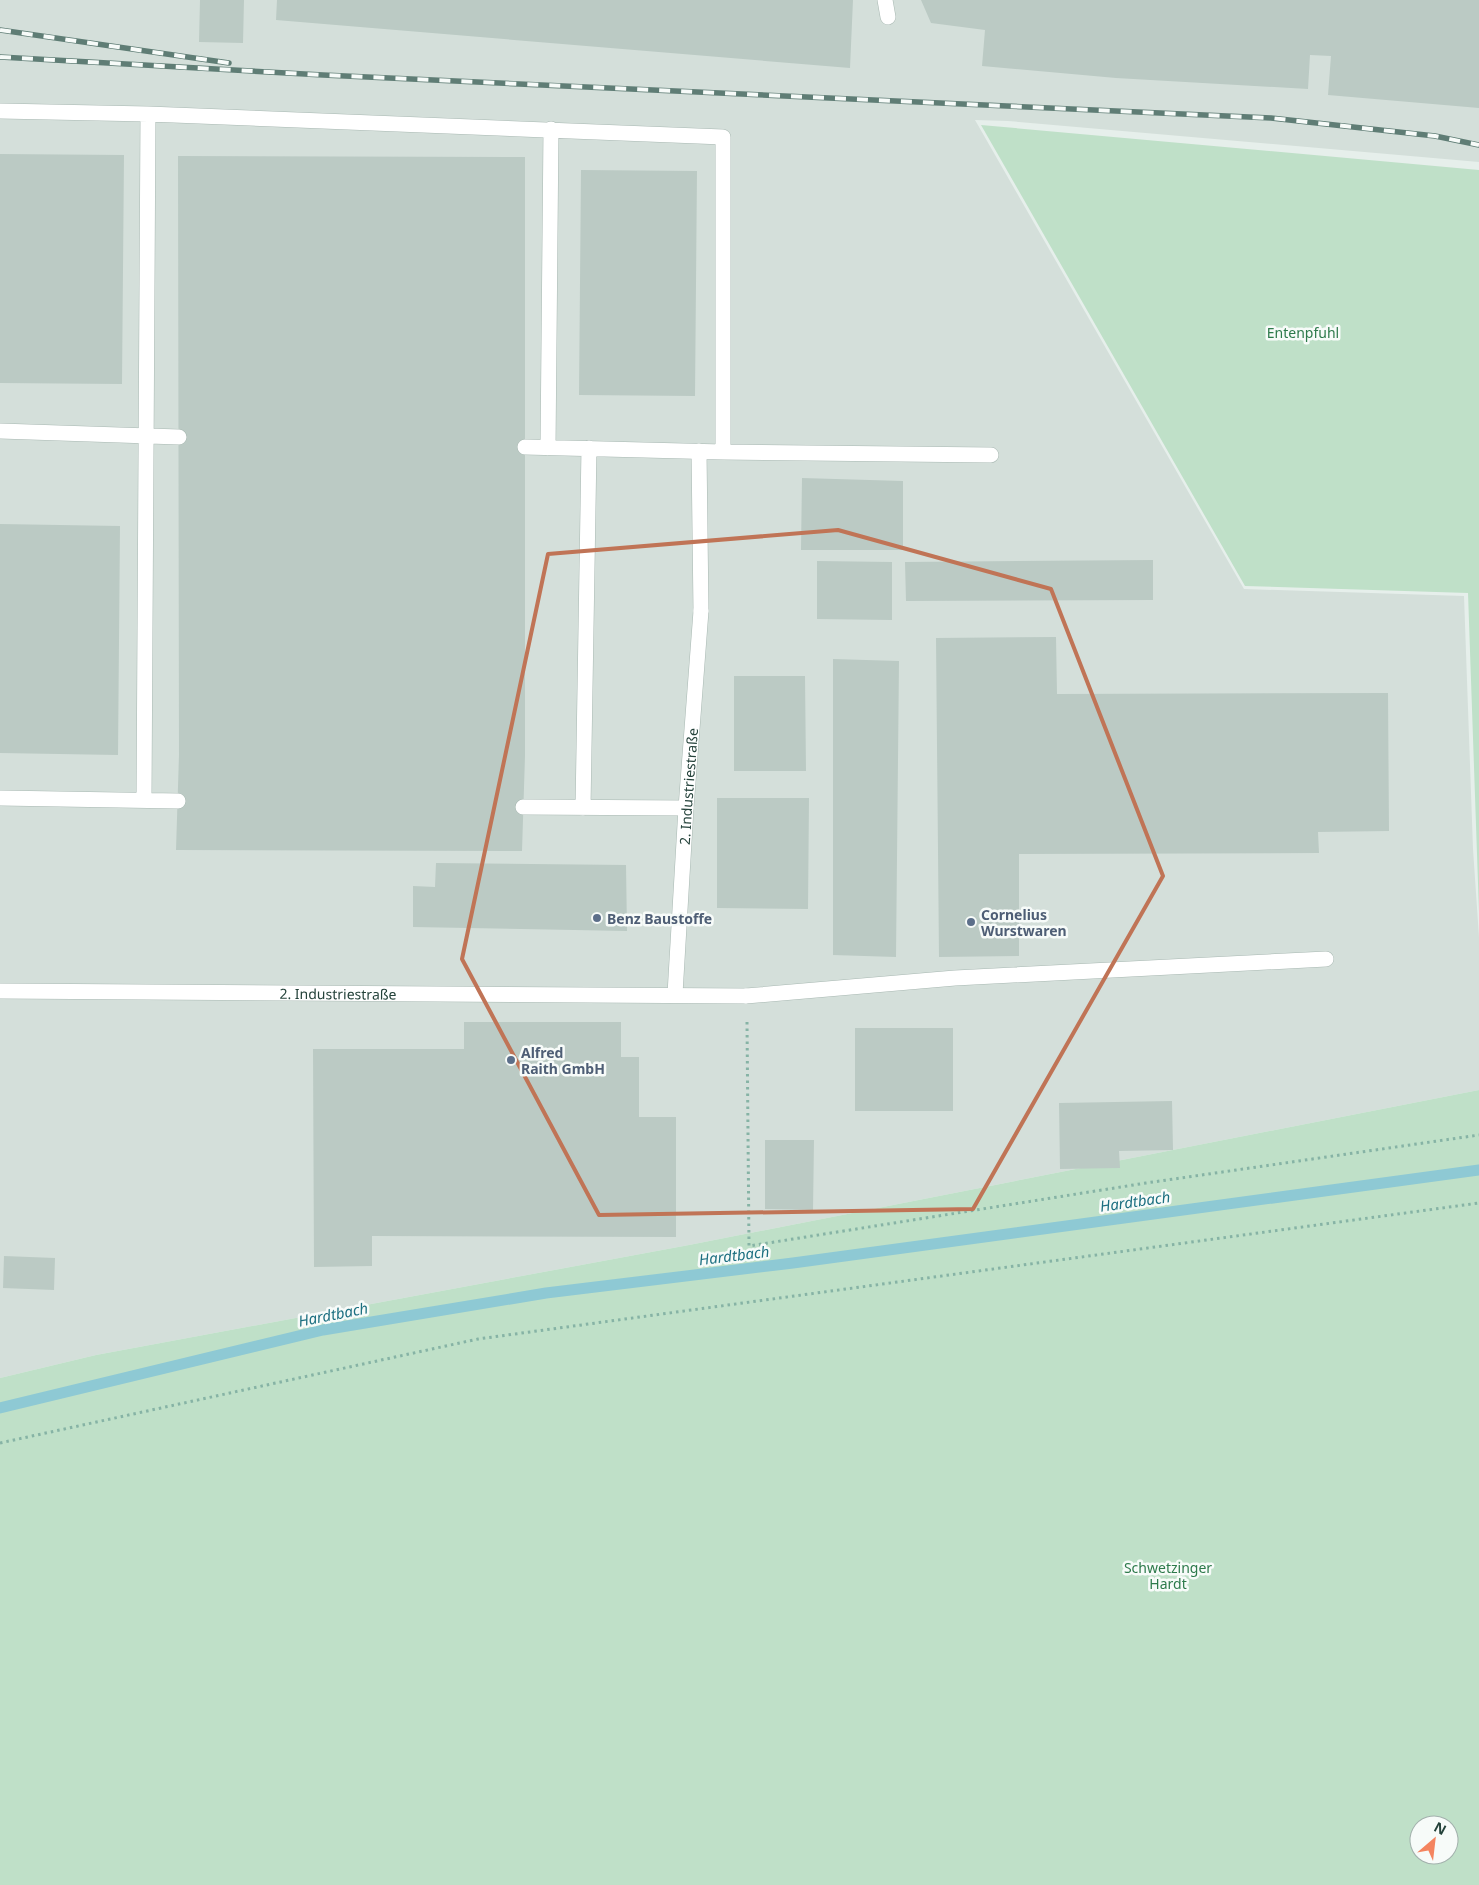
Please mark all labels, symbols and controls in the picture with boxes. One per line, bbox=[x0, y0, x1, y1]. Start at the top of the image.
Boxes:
park label: Entenpfuhl bbox=[1267, 323, 1339, 342]
street label: 2. Industriestraße bbox=[674, 727, 702, 845]
place label: Cornelius Wurstwaren bbox=[981, 905, 1067, 940]
place label: Benz Baustoffe bbox=[607, 909, 712, 928]
marker: Benz Baustoffe bbox=[591, 912, 603, 924]
marker: Cornelius Wurstwaren bbox=[965, 916, 977, 928]
street label: 2. Industriestraße bbox=[279, 983, 397, 1003]
place label: Alfred Raith GmbH bbox=[521, 1043, 605, 1078]
marker: Alfred Raith GmbH bbox=[505, 1054, 517, 1066]
water label: Hardtbach bbox=[1099, 1186, 1171, 1216]
water label: Hardtbach bbox=[698, 1241, 770, 1269]
water label: Hardtbach bbox=[296, 1297, 370, 1331]
park label: Schwetzinger Hardt bbox=[1124, 1558, 1212, 1593]
north arrow bbox=[1409, 1815, 1459, 1865]
text: N bbox=[1431, 1817, 1450, 1839]

